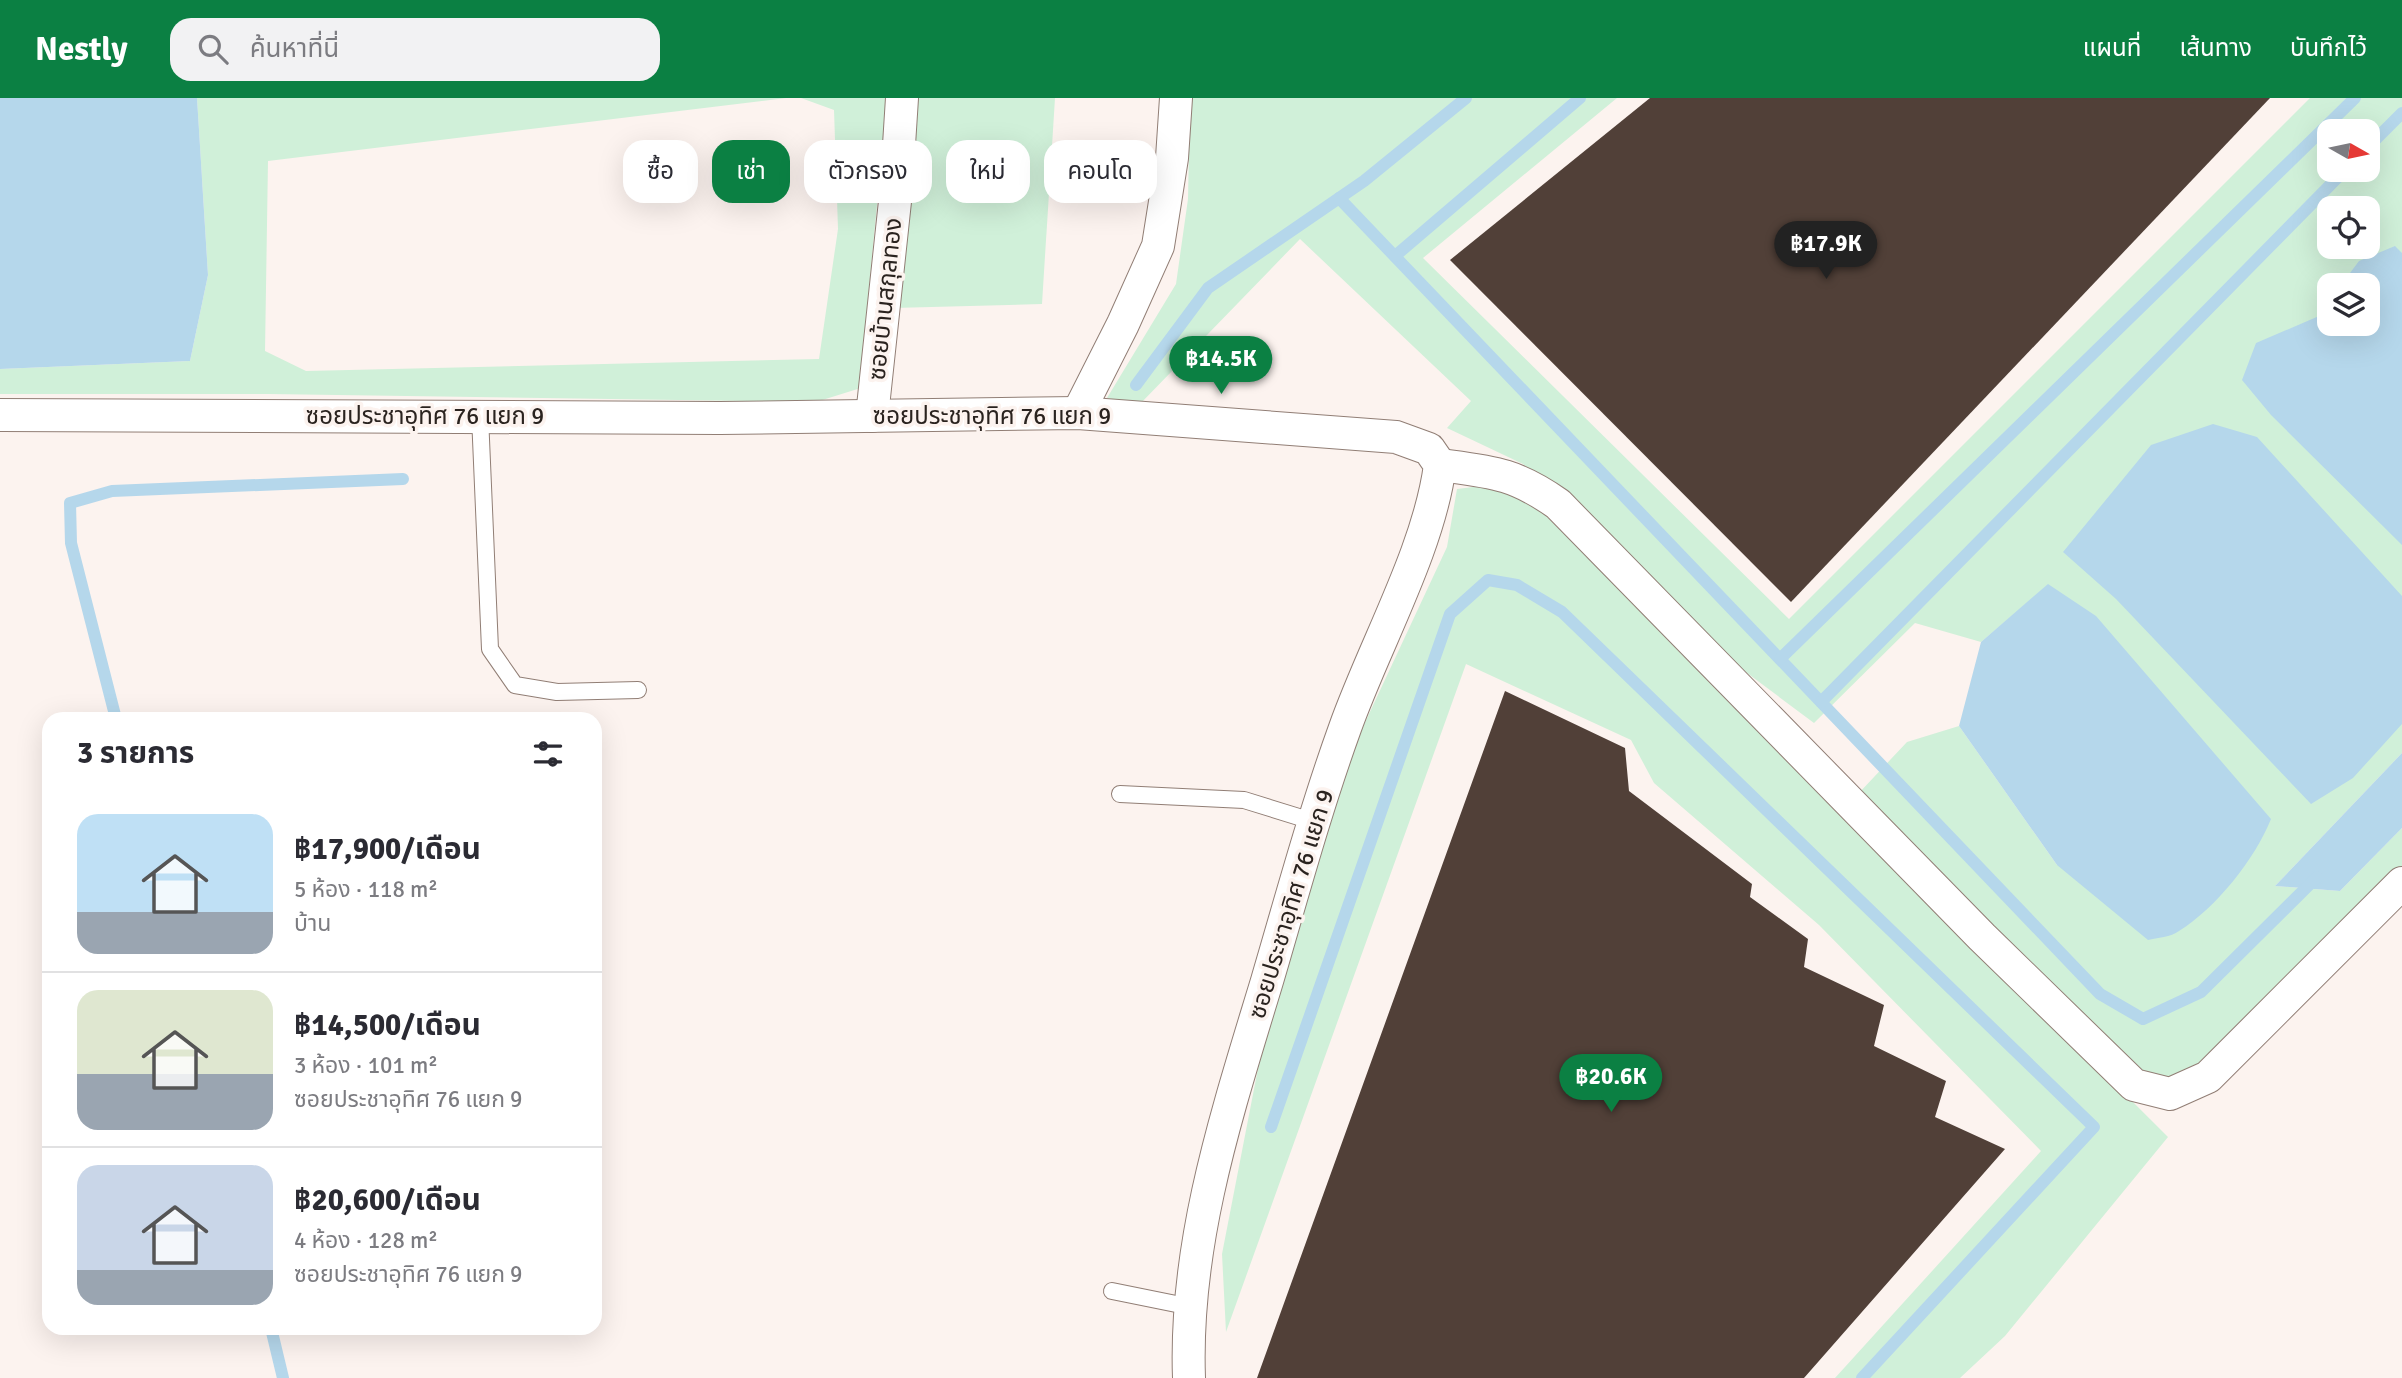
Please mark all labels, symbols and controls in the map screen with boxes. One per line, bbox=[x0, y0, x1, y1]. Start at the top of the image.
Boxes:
search box bbox=[170, 18, 660, 81]
text: Nestly bbox=[35, 29, 128, 70]
icon: search bbox=[194, 30, 232, 68]
text: ค้นหาที่นี่ bbox=[250, 33, 339, 65]
text: แผนที่ bbox=[2083, 33, 2141, 63]
text: เส้นทาง bbox=[2179, 33, 2252, 63]
text: บันทึกไว้ bbox=[2290, 33, 2367, 63]
north arrow bbox=[2317, 119, 2380, 182]
map controls bbox=[2317, 119, 2380, 336]
chip: ซื้อ bbox=[623, 140, 698, 203]
chip: เช่า bbox=[712, 140, 790, 203]
chip: ตัวกรอง bbox=[804, 140, 932, 203]
chip: ใหม่ bbox=[946, 140, 1030, 203]
chip: คอนโด bbox=[1044, 140, 1157, 203]
button: locate bbox=[2317, 196, 2380, 259]
street label: ซอยบ้านสกุลทอง bbox=[862, 216, 908, 382]
pin: ฿17.9K bbox=[1769, 222, 1883, 281]
text: ฿17.9K bbox=[1790, 229, 1862, 258]
button: layers bbox=[2317, 273, 2380, 336]
pin: ฿14.5K bbox=[1164, 336, 1278, 396]
text: ฿14.5K bbox=[1185, 344, 1257, 373]
street label: ซอยประชาอุทิศ 76 แยก 9 bbox=[306, 401, 544, 431]
street label: ซอยประชาอุทิศ 76 แยก 9 bbox=[873, 401, 1111, 431]
text: 3 รายการ bbox=[77, 735, 194, 772]
icon: filters bbox=[529, 735, 567, 773]
street label: ซอยประชาอุทิศ 76 แยก 9 bbox=[1242, 786, 1340, 1022]
text: ฿17,900/เดือน bbox=[294, 831, 481, 868]
icon: home bbox=[133, 842, 217, 926]
text: 5 ห้อง · 118 m² bbox=[294, 875, 438, 904]
text: บ้าน bbox=[294, 909, 331, 938]
text: ฿14,500/เดือน bbox=[294, 1007, 481, 1044]
icon: home bbox=[133, 1018, 217, 1102]
text: 3 ห้อง · 101 m² bbox=[294, 1051, 438, 1080]
pin: ฿20.6K bbox=[1554, 1054, 1668, 1114]
text: ฿20.6K bbox=[1575, 1062, 1647, 1091]
text: ซอยประชาอุทิศ 76 แยก 9 bbox=[294, 1085, 522, 1114]
text: ฿20,600/เดือน bbox=[294, 1182, 481, 1219]
icon: home bbox=[133, 1193, 217, 1277]
text: 4 ห้อง · 128 m² bbox=[294, 1226, 438, 1255]
text: ซอยประชาอุทิศ 76 แยก 9 bbox=[294, 1260, 522, 1289]

